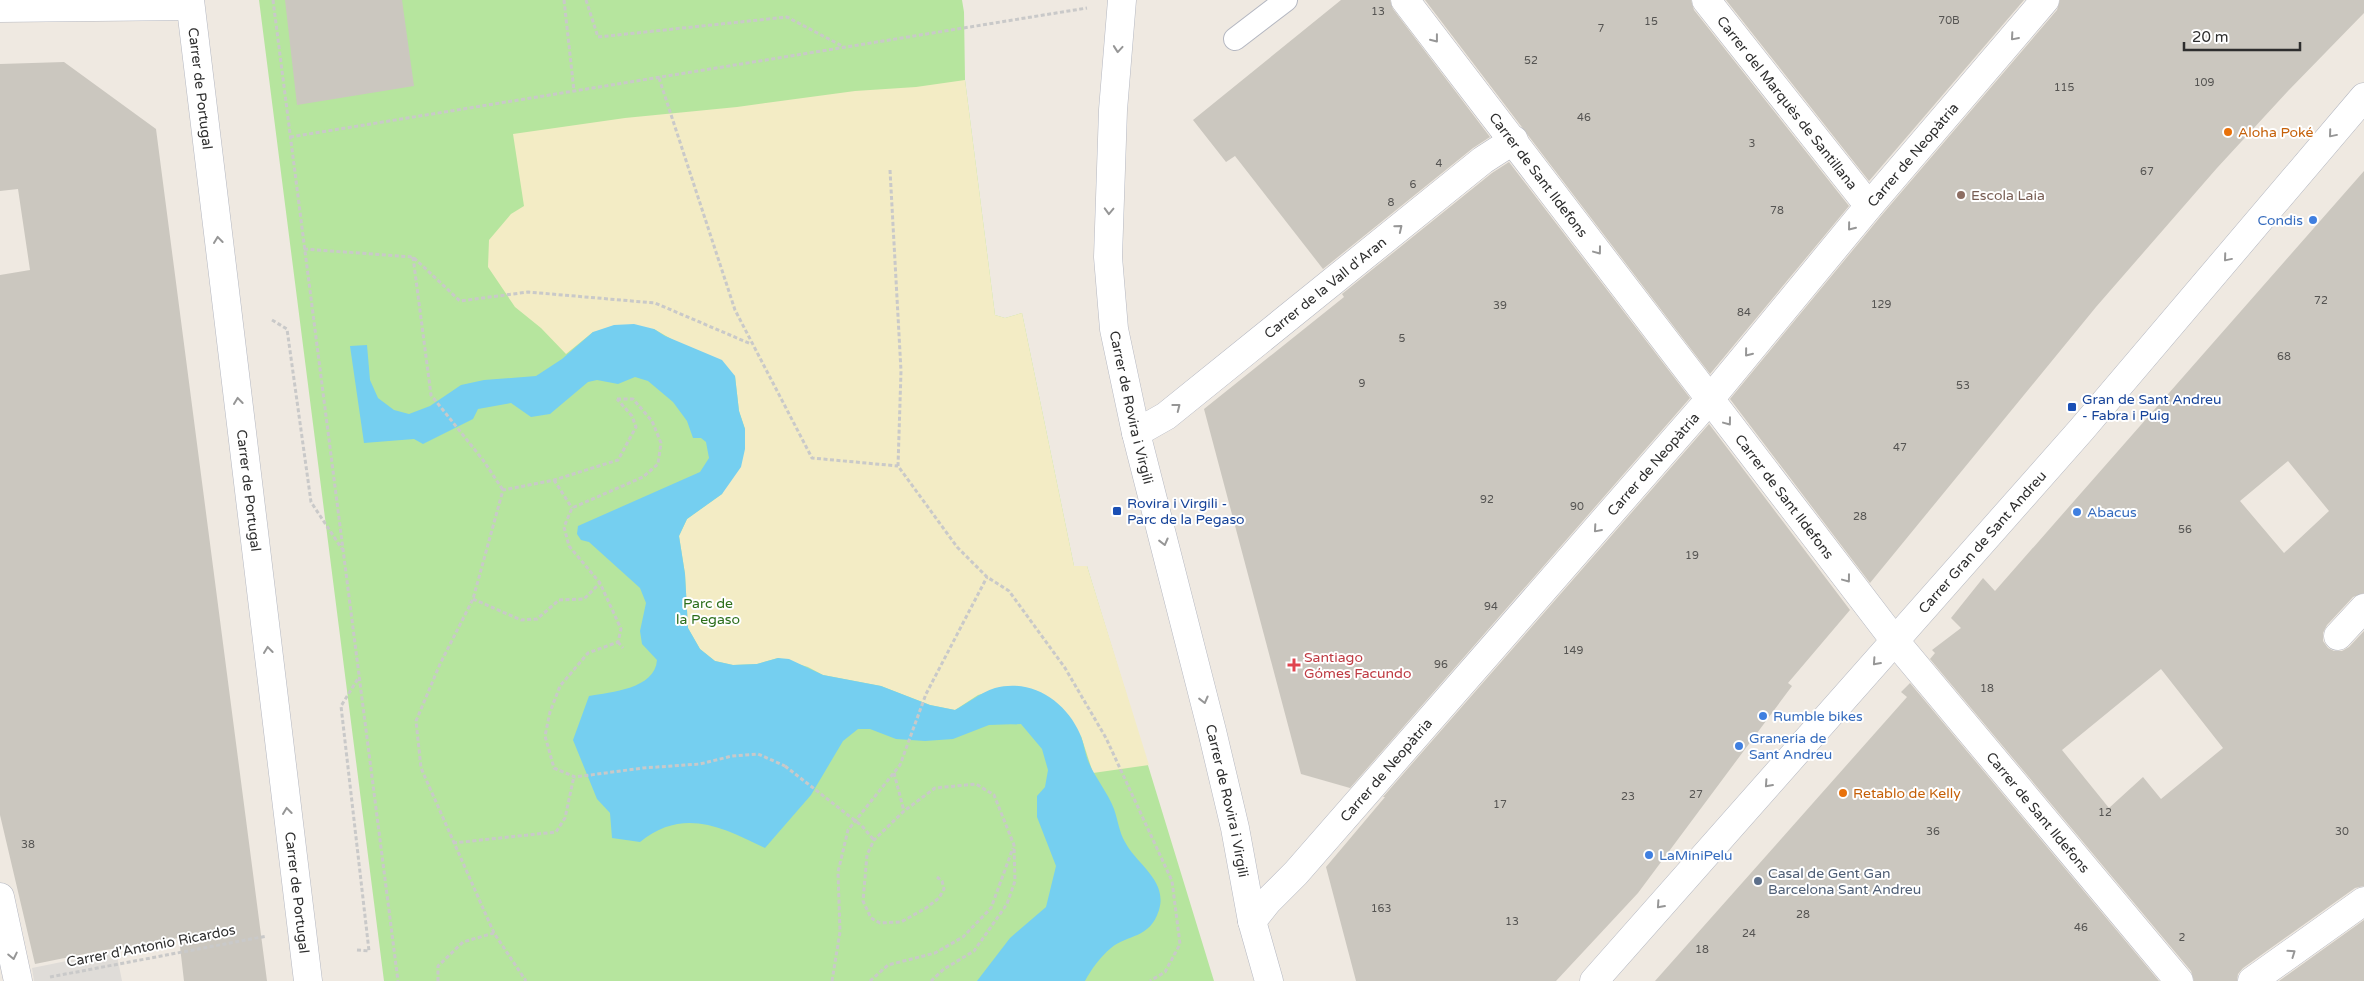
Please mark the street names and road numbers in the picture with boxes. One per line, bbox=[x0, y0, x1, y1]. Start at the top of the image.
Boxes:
street label: Carrer del Marquès de Santillana bbox=[1713, 12, 1861, 193]
street label: Carrer de Portugal bbox=[185, 26, 216, 150]
street label: Carrer de Neopàtria bbox=[1864, 99, 1962, 210]
street label: Carrer de Sant Ildefons bbox=[1486, 109, 1592, 241]
street label: Carrer de la Vall d'Aran bbox=[1261, 233, 1390, 342]
street label: Carrer de Rovira i Virgili bbox=[1106, 329, 1157, 486]
street label: Carrer de Neopàtria bbox=[1603, 409, 1703, 519]
street label: Carrer de Portugal bbox=[233, 429, 265, 552]
street label: Carrer de Sant Ildefons bbox=[1732, 431, 1838, 562]
street label: Carrer Gran de Sant Andreu bbox=[1915, 467, 2050, 617]
street label: Carrer de Neopàtria bbox=[1336, 715, 1436, 825]
street label: Carrer de Rovira i Virgili bbox=[1202, 722, 1252, 879]
street label: Carrer de Sant Ildefons bbox=[1983, 748, 2094, 876]
street label: Carrer de Portugal bbox=[282, 831, 313, 955]
street label: Carrer d'Antonio Ricardos bbox=[65, 921, 237, 971]

